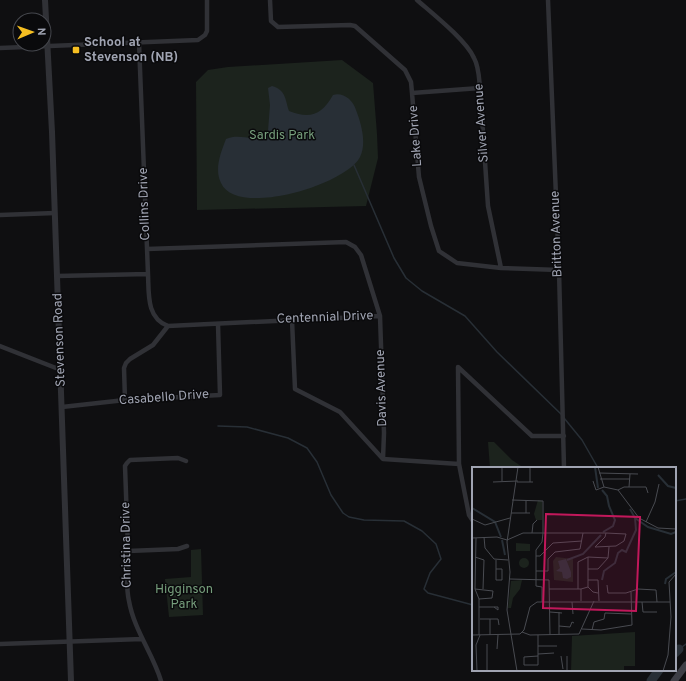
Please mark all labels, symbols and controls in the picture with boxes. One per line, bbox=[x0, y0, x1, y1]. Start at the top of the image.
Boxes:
north arrow bbox=[12, 12, 52, 52]
text: N bbox=[34, 27, 48, 36]
place label: School at Stevenson (NB) bbox=[84, 35, 178, 66]
marker: School at Stevenson (NB) bbox=[71, 45, 81, 55]
street label: Silver Avenue bbox=[471, 83, 493, 163]
street label: Lake Drive bbox=[406, 105, 426, 167]
park label: Sardis Park bbox=[249, 128, 315, 144]
street label: Collins Drive bbox=[136, 167, 154, 241]
street label: Britton Avenue bbox=[547, 190, 567, 278]
street label: Stevenson Road bbox=[50, 293, 70, 387]
street label: Centennial Drive bbox=[276, 308, 374, 328]
street label: Davis Avenue bbox=[373, 349, 391, 427]
street label: Casabello Drive bbox=[118, 387, 210, 409]
inset map bbox=[472, 467, 676, 671]
street label: Christina Drive bbox=[118, 502, 136, 588]
park label: Higginson Park bbox=[155, 582, 213, 613]

